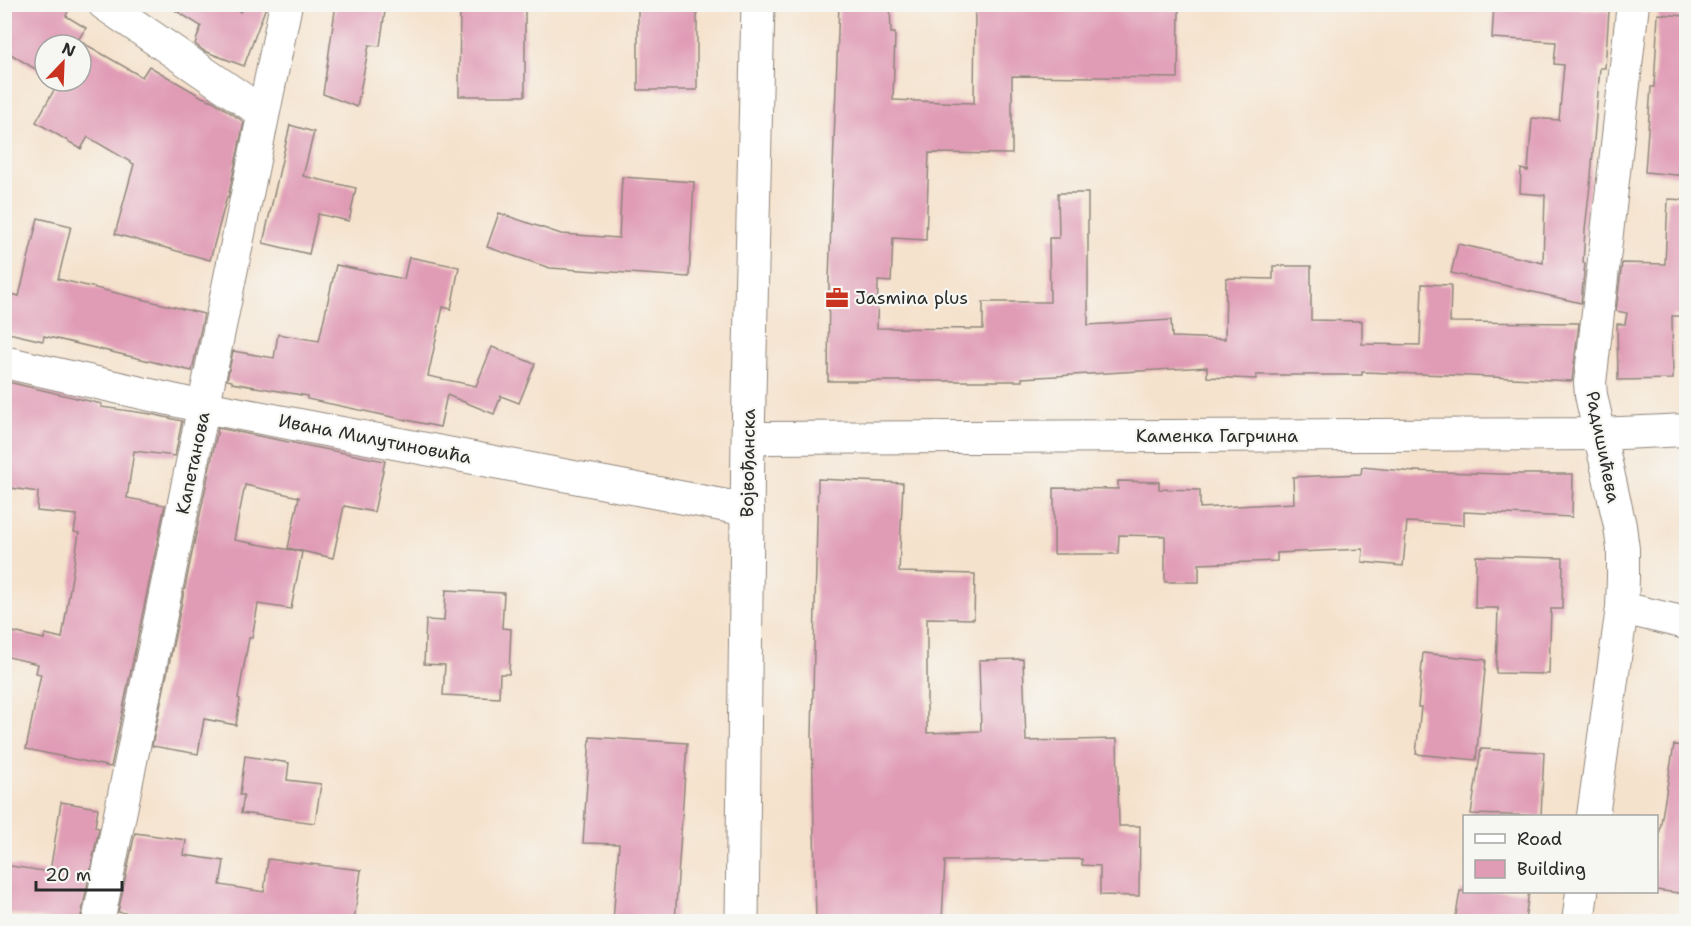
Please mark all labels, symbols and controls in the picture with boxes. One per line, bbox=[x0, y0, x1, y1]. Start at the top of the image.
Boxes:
north arrow bbox=[33, 33, 93, 93]
text: N bbox=[59, 38, 79, 62]
office icon: Jasmina plus bbox=[824, 285, 850, 311]
place label: Jasmina plus bbox=[855, 286, 968, 310]
street label: Радишићева bbox=[1580, 389, 1626, 505]
street label: Ивана Милутиновића bbox=[277, 409, 473, 469]
street label: Војвођанска bbox=[735, 409, 761, 517]
street label: Капетанова bbox=[170, 410, 216, 516]
street label: Каменка Гагрчина bbox=[1136, 424, 1298, 448]
legend bbox=[1463, 815, 1658, 893]
text: Road bbox=[1517, 827, 1562, 851]
scale bar bbox=[36, 854, 122, 892]
text: Building bbox=[1517, 857, 1586, 881]
text: 20 m bbox=[45, 863, 91, 887]

